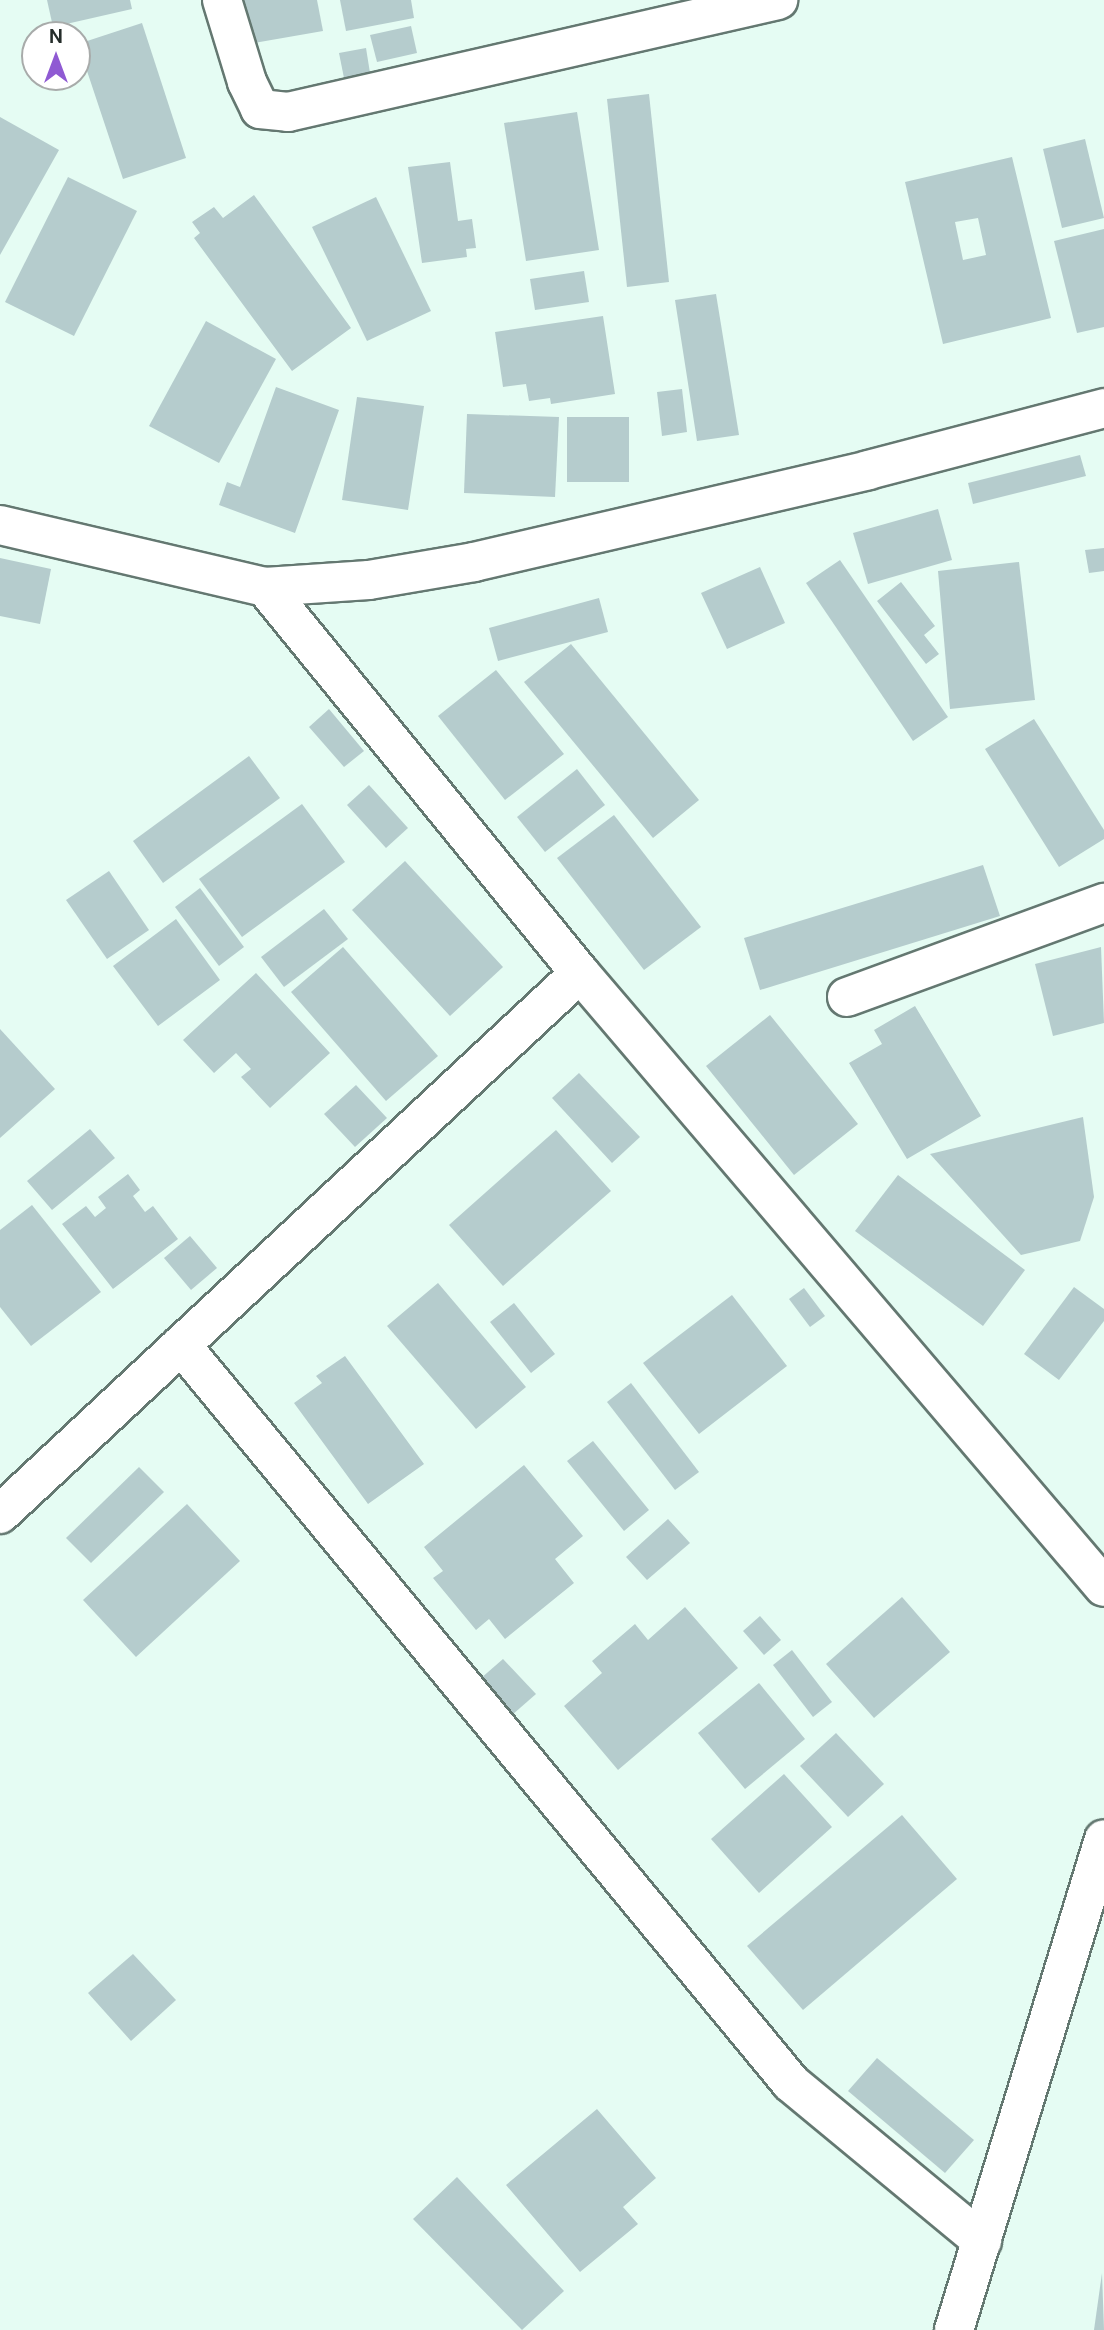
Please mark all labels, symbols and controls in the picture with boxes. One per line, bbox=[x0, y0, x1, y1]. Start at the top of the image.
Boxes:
north arrow bbox=[21, 21, 91, 91]
text: N bbox=[49, 24, 63, 49]

